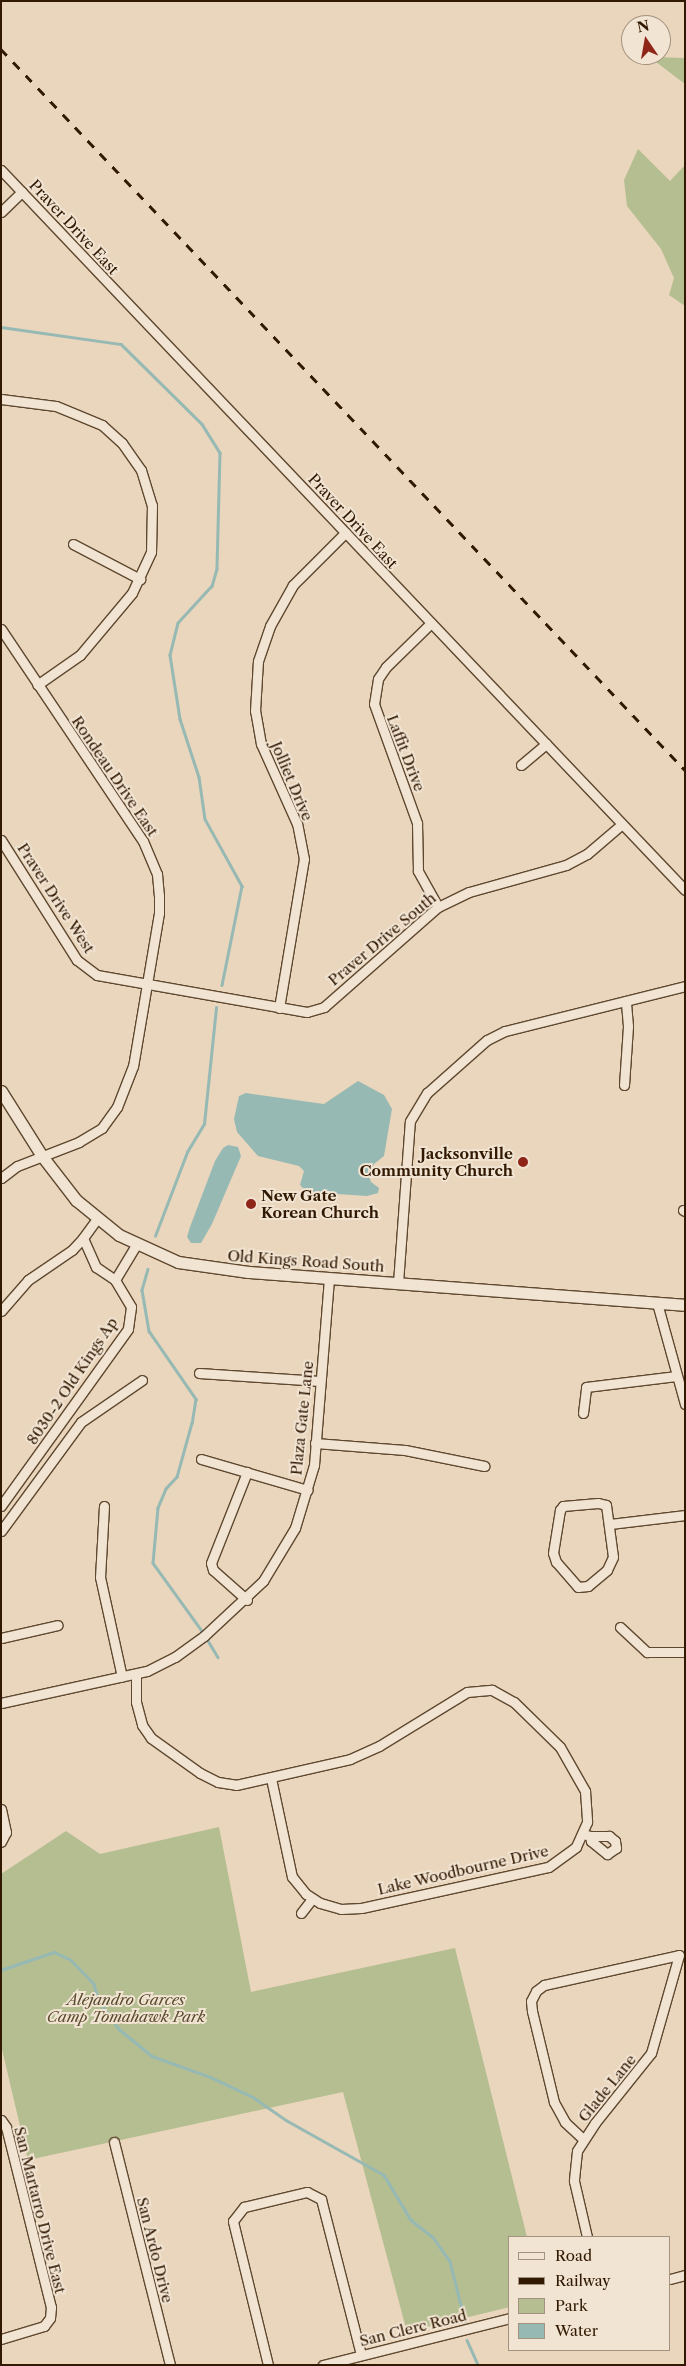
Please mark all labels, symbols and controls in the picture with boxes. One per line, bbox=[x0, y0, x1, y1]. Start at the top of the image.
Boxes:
north arrow bbox=[621, 15, 671, 65]
text: N bbox=[635, 16, 651, 36]
street label: Praver Drive East bbox=[25, 176, 123, 278]
street label: Praver Drive East bbox=[304, 470, 402, 572]
street label: Rondeau Drive East bbox=[68, 712, 162, 840]
street label: Laffit Drive bbox=[383, 712, 429, 794]
street label: Jolliet Drive bbox=[267, 739, 317, 823]
street label: Praver Drive West bbox=[13, 839, 99, 957]
street label: Praver Drive South bbox=[324, 889, 440, 989]
place label: Jacksonville Community Church bbox=[359, 1144, 513, 1179]
marker: Jacksonville Community Church bbox=[517, 1156, 529, 1168]
place label: New Gate Korean Church bbox=[261, 1186, 379, 1221]
marker: New Gate Korean Church bbox=[245, 1198, 257, 1210]
street label: Old Kings Road South bbox=[227, 1247, 385, 1275]
street label: 8030-2 Old Kings Ap bbox=[23, 1314, 121, 1448]
street label: Plaza Gate Lane bbox=[287, 1360, 317, 1476]
street label: Lake Woodbourne Drive bbox=[375, 1841, 551, 1899]
park label: Alejandro Garces Camp Tomahawk Park bbox=[47, 1990, 205, 2025]
street label: Glade Lane bbox=[574, 2051, 640, 2125]
street label: San Martarro Drive East bbox=[11, 2125, 69, 2295]
street label: San Ardo Drive bbox=[133, 2195, 177, 2305]
legend bbox=[508, 2236, 671, 2351]
text: Road bbox=[555, 2246, 592, 2265]
text: Railway bbox=[555, 2271, 611, 2290]
text: Park bbox=[555, 2296, 588, 2315]
street label: San Clerc Road bbox=[358, 2306, 468, 2350]
text: Water bbox=[555, 2321, 598, 2340]

